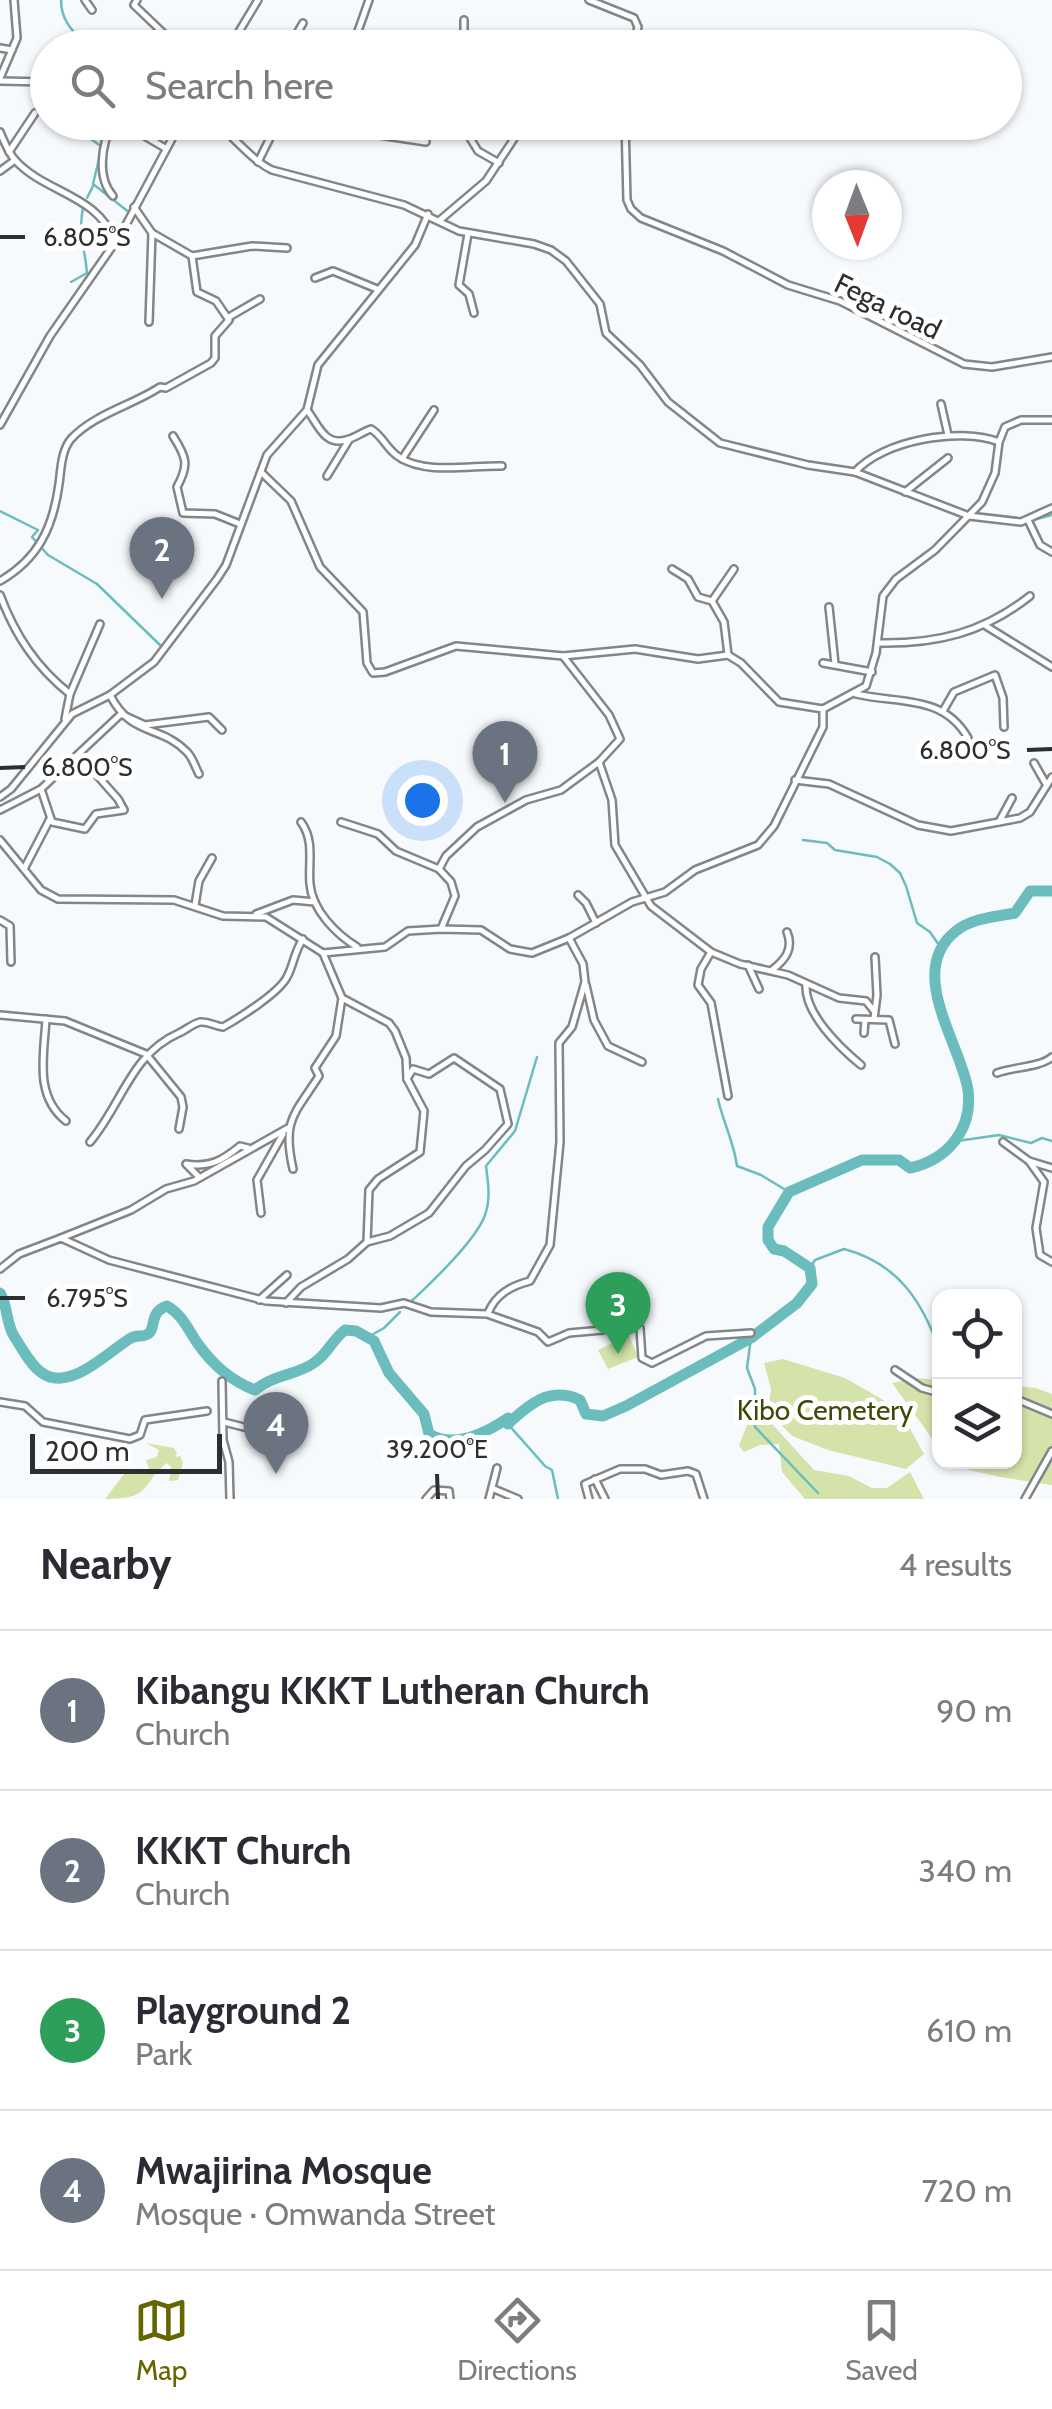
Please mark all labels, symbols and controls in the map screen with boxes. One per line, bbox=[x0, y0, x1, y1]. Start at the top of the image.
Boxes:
search box bbox=[30, 30, 1022, 140]
icon: search bbox=[65, 58, 120, 113]
text: Search here bbox=[145, 62, 334, 109]
north arrow bbox=[812, 170, 902, 260]
text: 6.805°S bbox=[43, 222, 131, 252]
street label: Fega road bbox=[829, 266, 947, 346]
pin: 2 bbox=[130, 516, 194, 599]
pin: 1 bbox=[472, 720, 538, 803]
text: 6.800°S bbox=[919, 735, 1011, 765]
text: 6.800°S bbox=[41, 752, 133, 782]
your location bbox=[397, 775, 448, 826]
pin: 3 bbox=[586, 1272, 650, 1354]
text: 6.795°S bbox=[46, 1283, 128, 1313]
map controls bbox=[932, 1289, 1022, 1469]
button: locate bbox=[932, 1289, 1022, 1379]
button: layers bbox=[932, 1379, 1022, 1469]
pin: 4 bbox=[244, 1392, 308, 1474]
park label: Kibo Cemetery bbox=[737, 1393, 913, 1427]
scale bar bbox=[30, 1429, 222, 1474]
text: 200 m bbox=[45, 1434, 130, 1468]
text: 39.200°E bbox=[386, 1434, 488, 1464]
text: Nearby bbox=[40, 1538, 172, 1590]
text: 4 results bbox=[899, 1545, 1012, 1584]
text: Kibangu KKKT Lutheran Church bbox=[135, 1667, 650, 1714]
text: 1 bbox=[67, 1691, 78, 1730]
text: 90 m bbox=[936, 1691, 1012, 1730]
text: Church bbox=[135, 1714, 230, 1753]
text: KKKT Church bbox=[135, 1827, 351, 1874]
text: 2 bbox=[64, 1851, 81, 1890]
text: 340 m bbox=[919, 1851, 1012, 1890]
text: Church bbox=[135, 1874, 230, 1913]
text: Playground 2 bbox=[135, 1987, 351, 2034]
text: 3 bbox=[64, 2011, 81, 2050]
text: 610 m bbox=[926, 2011, 1012, 2050]
text: Park bbox=[135, 2034, 193, 2073]
text: Mwajirina Mosque bbox=[135, 2147, 432, 2194]
text: 4 bbox=[63, 2171, 82, 2210]
text: 720 m bbox=[922, 2171, 1012, 2210]
text: Mosque · Omwanda Street bbox=[135, 2194, 496, 2233]
tab: Map bbox=[134, 2293, 189, 2387]
tab: Directions bbox=[457, 2293, 577, 2387]
tab: Saved bbox=[845, 2293, 918, 2387]

